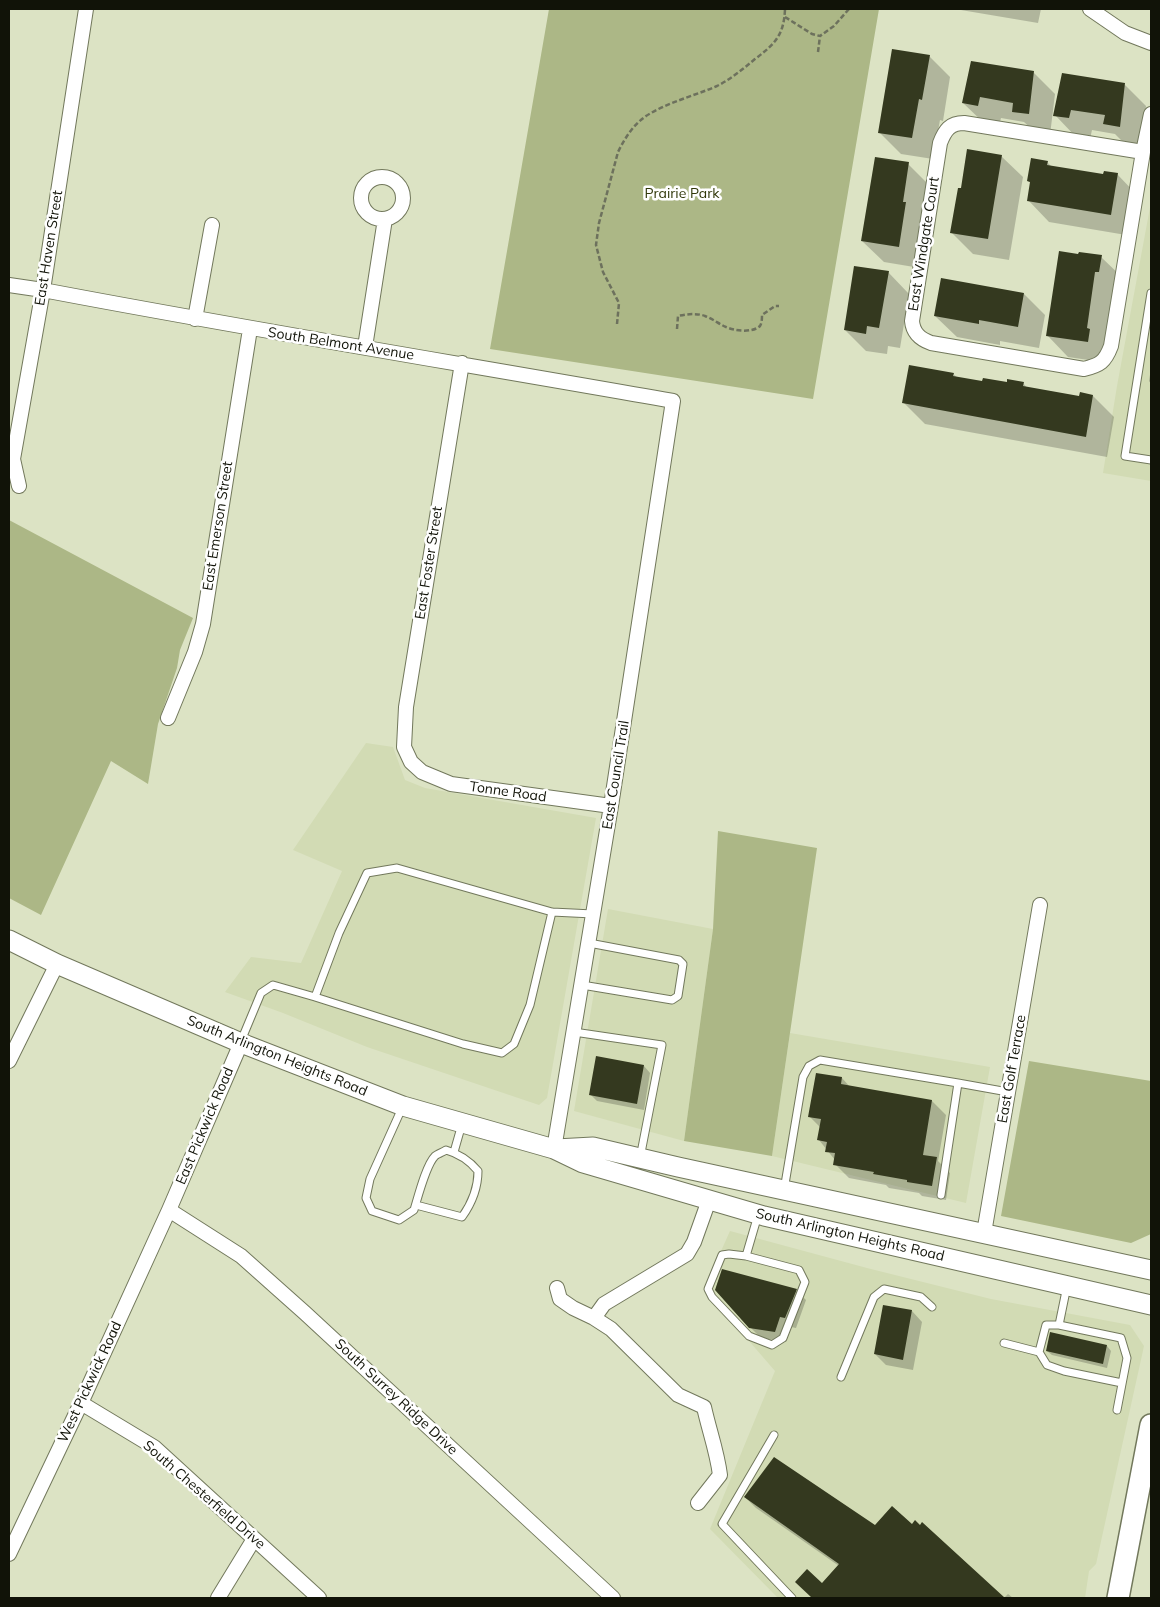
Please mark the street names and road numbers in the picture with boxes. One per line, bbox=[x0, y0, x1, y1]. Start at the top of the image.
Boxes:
street label: East Windgate Court bbox=[905, 176, 943, 312]
street label: East Haven Street bbox=[32, 189, 66, 307]
street label: South Belmont Avenue bbox=[267, 324, 415, 364]
street label: East Emerson Street bbox=[199, 460, 237, 592]
street label: East Foster Street bbox=[412, 505, 446, 621]
street label: East Council Trail bbox=[599, 719, 633, 831]
street label: Tonne Road bbox=[469, 778, 547, 806]
street label: South Arlington Heights Road bbox=[184, 1012, 370, 1100]
street label: East Golf Terrace bbox=[994, 1013, 1030, 1125]
street label: East Pickwick Road bbox=[173, 1065, 237, 1187]
street label: South Arlington Heights Road bbox=[754, 1205, 946, 1265]
street label: West Pickwick Road bbox=[55, 1319, 125, 1445]
street label: South Surrey Ridge Drive bbox=[331, 1336, 461, 1458]
street label: South Chesterfield Drive bbox=[139, 1437, 269, 1553]

